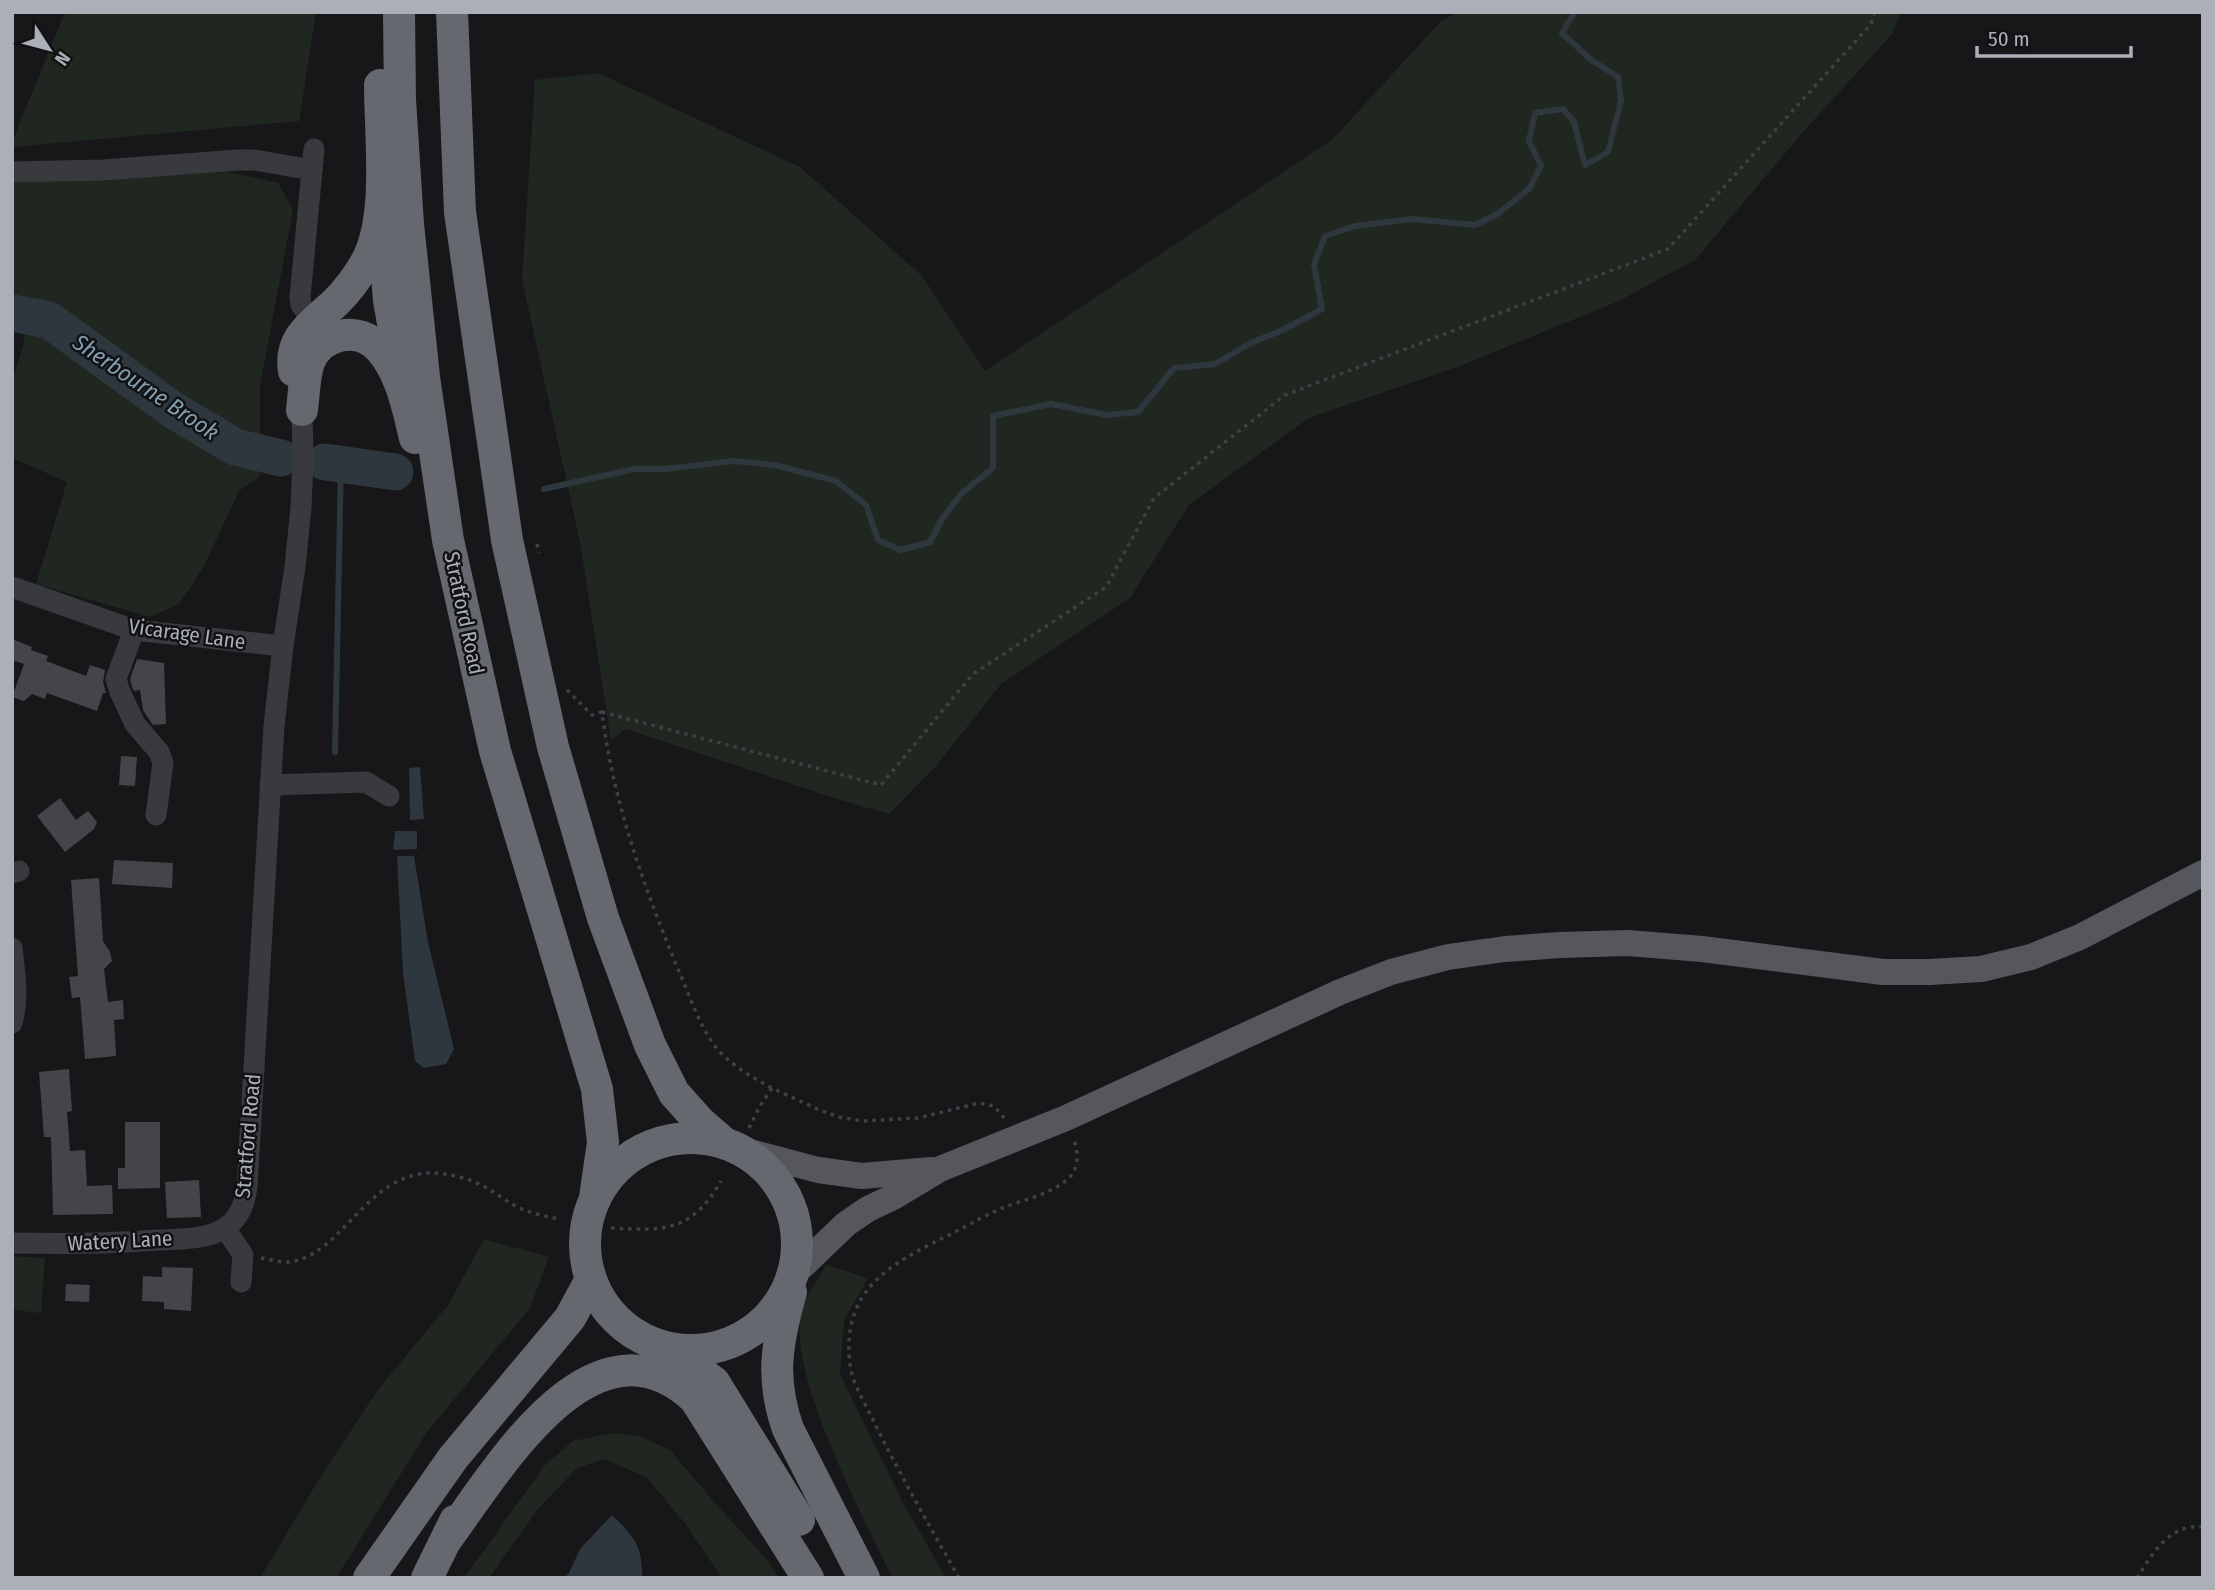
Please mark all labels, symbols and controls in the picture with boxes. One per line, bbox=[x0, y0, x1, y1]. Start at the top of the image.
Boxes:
north arrow bbox=[14, 14, 84, 84]
scale bar bbox=[1977, 14, 2131, 58]
text: 50 m bbox=[1988, 26, 2030, 52]
text: N bbox=[50, 47, 75, 70]
water label: Sherbourne Brook bbox=[67, 327, 224, 446]
street label: Stratford Road bbox=[438, 549, 490, 677]
street label: Vicarage Lane bbox=[127, 613, 247, 655]
street label: Stratford Road bbox=[230, 1073, 266, 1199]
street label: Watery Lane bbox=[67, 1225, 173, 1257]

